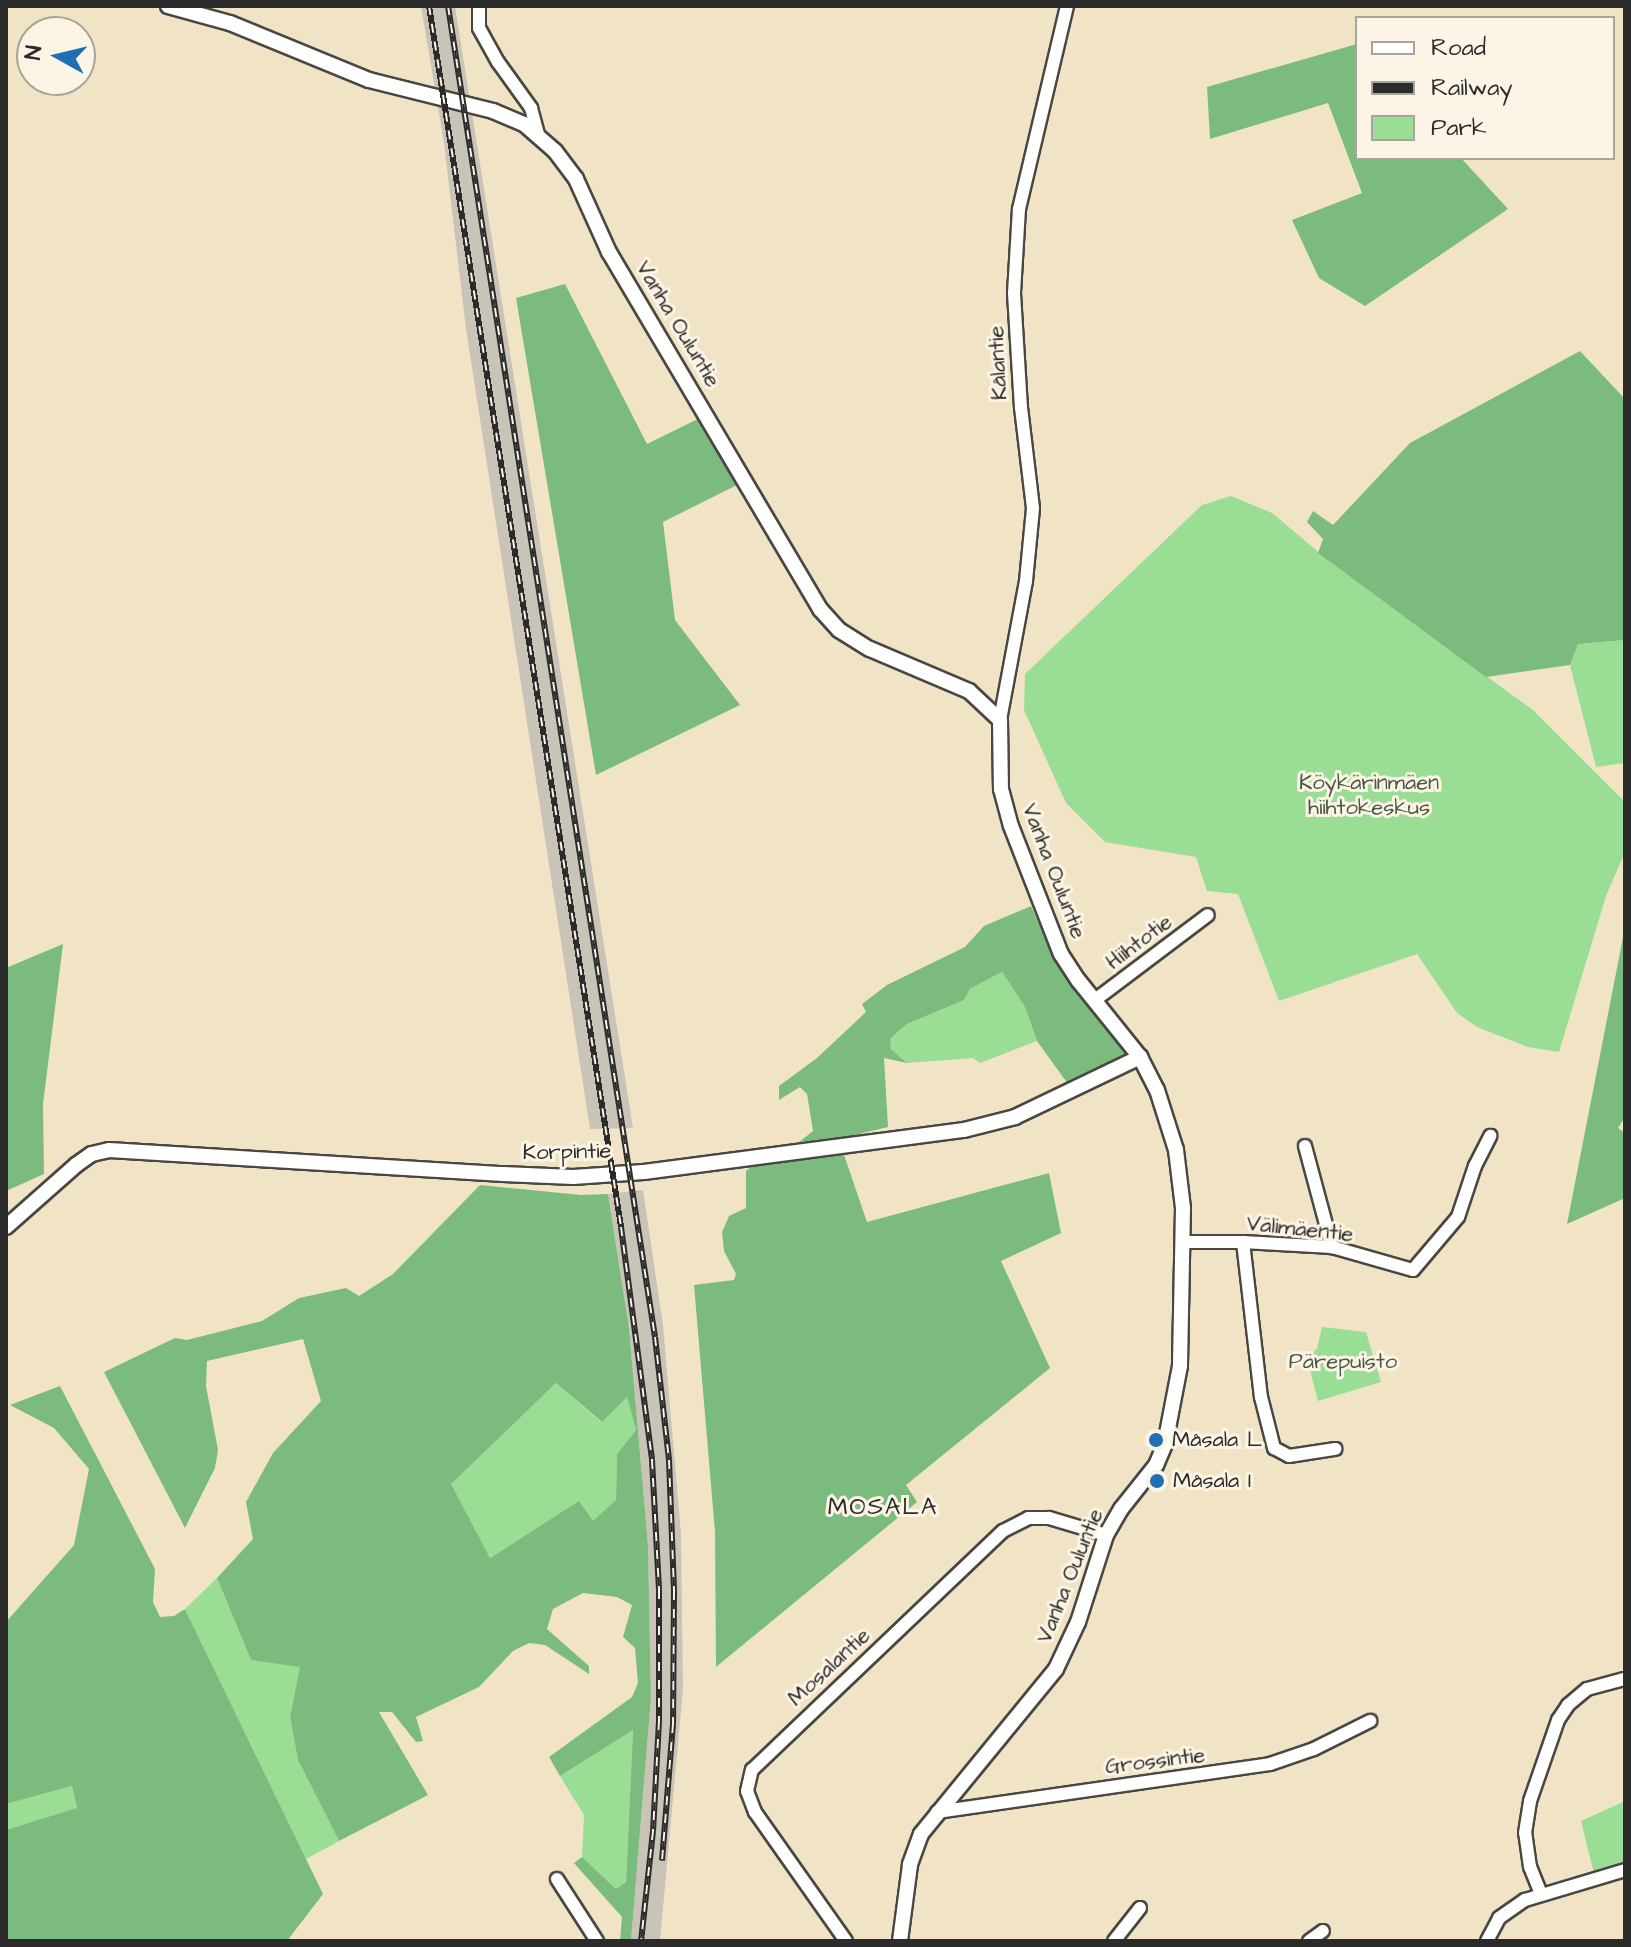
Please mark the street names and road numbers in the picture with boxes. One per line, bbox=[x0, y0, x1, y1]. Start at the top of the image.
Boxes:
street label: Vanha Ouluntie bbox=[630, 256, 726, 392]
street label: Kålantie bbox=[983, 325, 1013, 401]
street label: Vanha Ouluntie bbox=[1016, 800, 1092, 942]
street label: Hiihtotie bbox=[1101, 909, 1177, 975]
street label: Korpintie bbox=[523, 1138, 611, 1166]
street label: Välimäentie bbox=[1245, 1210, 1355, 1248]
street label: Vanha Ouluntie bbox=[1031, 1505, 1109, 1647]
street label: Mosalantie bbox=[782, 1622, 876, 1712]
street label: Grossintie bbox=[1104, 1742, 1206, 1780]

